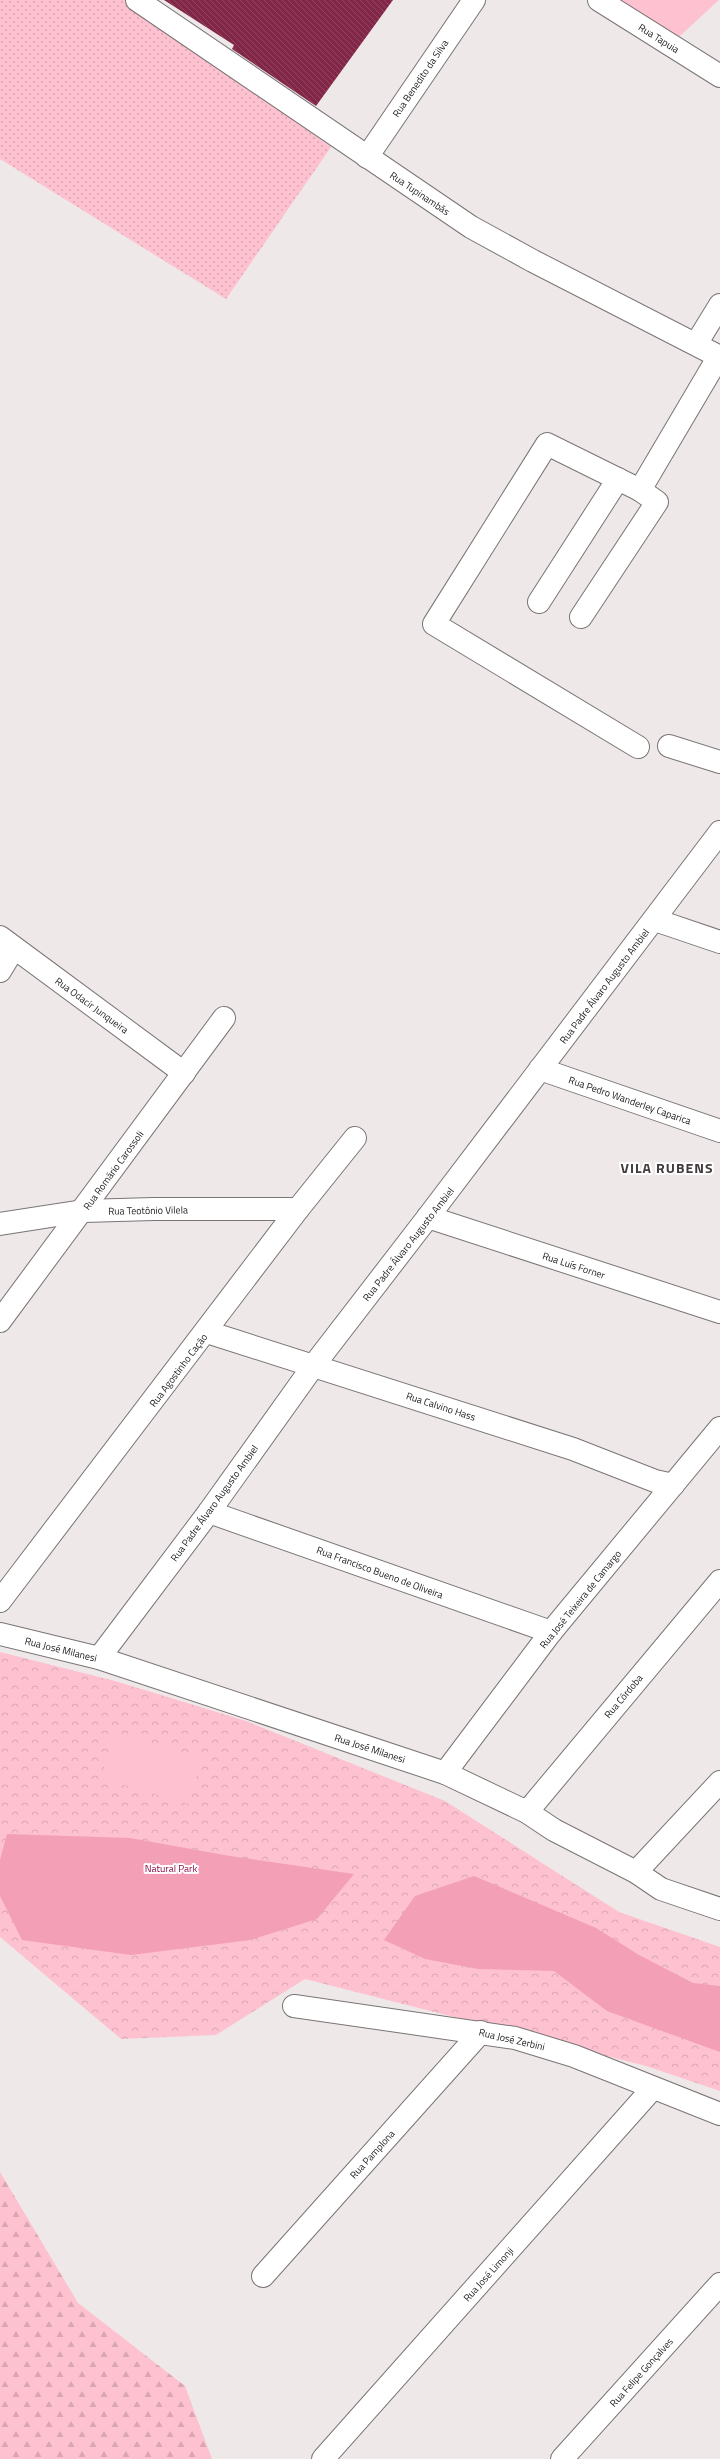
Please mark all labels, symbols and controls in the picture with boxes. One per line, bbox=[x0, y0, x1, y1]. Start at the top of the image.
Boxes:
street label: Rua Tapuia bbox=[635, 20, 682, 57]
street label: Rua Benedito da Silva bbox=[389, 36, 452, 120]
street label: Rua Tupinambás bbox=[387, 168, 453, 219]
street label: Rua Padre Álvaro Augusto Ambiel bbox=[556, 926, 653, 1047]
street label: Rua Odacir Junqueira bbox=[52, 974, 132, 1037]
street label: Rua Pedro Wanderley Caparica bbox=[567, 1072, 693, 1129]
street label: Rua Romário Carossoli bbox=[80, 1128, 147, 1213]
district label: VILA RUBENS bbox=[621, 1157, 714, 1178]
street label: Rua Padre Álvaro Augusto Ambiel bbox=[359, 1184, 458, 1304]
street label: Rua Teotônio Vilela bbox=[108, 1202, 188, 1219]
street label: Rua Luís Forner bbox=[540, 1248, 608, 1283]
street label: Rua Agostinho Cação bbox=[146, 1330, 211, 1410]
street label: Rua Calvino Hass bbox=[404, 1388, 478, 1425]
street label: Rua Padre Álvaro Augusto Ambiel bbox=[167, 1442, 262, 1565]
street label: Rua Francisco Bueno de Oliveira bbox=[314, 1543, 445, 1602]
street label: Rua José Teixeira de Camargo bbox=[536, 1547, 625, 1652]
street label: Rua José Milanesi bbox=[23, 1633, 99, 1666]
street label: Rua Córdoba bbox=[600, 1671, 646, 1722]
street label: Rua José Milanesi bbox=[332, 1730, 407, 1767]
park label: Natural Park bbox=[145, 1861, 198, 1876]
street label: Rua José Zerbini bbox=[477, 2025, 546, 2054]
street label: Rua Pamplona bbox=[346, 2127, 398, 2182]
street label: Rua José Limonji bbox=[460, 2244, 517, 2305]
street label: Rua Felipe Gonçalves bbox=[606, 2334, 677, 2410]

